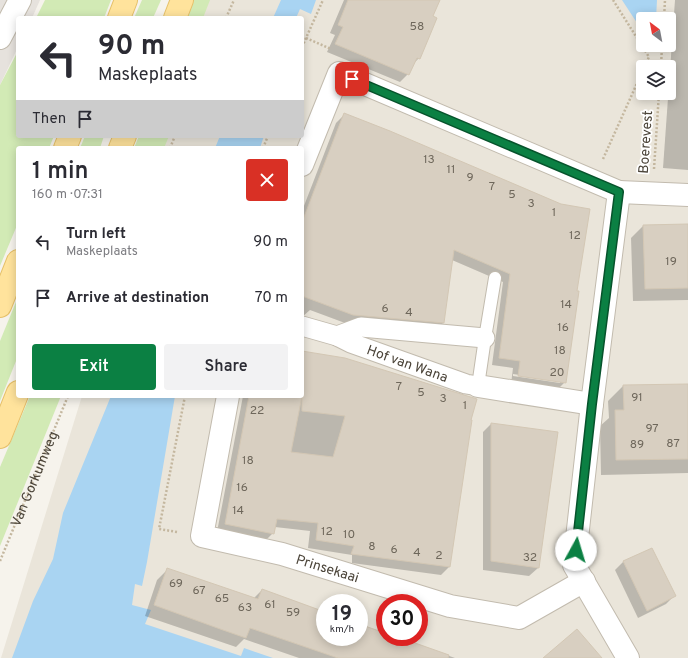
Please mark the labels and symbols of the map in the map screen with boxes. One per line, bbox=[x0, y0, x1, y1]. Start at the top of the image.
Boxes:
north arrow bbox=[636, 12, 676, 52]
house number: 58 bbox=[410, 19, 424, 35]
pin bbox=[335, 62, 369, 96]
street label: Boerevest bbox=[636, 110, 657, 174]
house number: 13 bbox=[423, 152, 435, 168]
house number: 11 bbox=[447, 162, 455, 178]
house number: 9 bbox=[466, 170, 474, 186]
house number: 7 bbox=[489, 179, 495, 195]
house number: 5 bbox=[508, 187, 516, 203]
house number: 3 bbox=[527, 196, 535, 212]
house number: 1 bbox=[552, 205, 556, 221]
house number: 12 bbox=[569, 228, 581, 244]
house number: 19 bbox=[665, 254, 677, 270]
house number: 14 bbox=[560, 297, 572, 313]
house number: 6 bbox=[381, 301, 389, 317]
house number: 4 bbox=[405, 305, 413, 321]
house number: 16 bbox=[557, 320, 569, 336]
street label: Hof van Wana bbox=[364, 342, 450, 387]
house number: 18 bbox=[554, 343, 566, 359]
house number: 20 bbox=[549, 365, 565, 381]
house number: 7 bbox=[396, 379, 402, 395]
house number: 5 bbox=[417, 385, 425, 401]
house number: 91 bbox=[631, 390, 643, 406]
house number: 3 bbox=[439, 391, 447, 407]
house number: 1 bbox=[463, 398, 467, 414]
house number: 22 bbox=[250, 403, 264, 419]
house number: 97 bbox=[645, 421, 659, 437]
street label: Van Gorkumweg bbox=[8, 429, 63, 530]
house number: 87 bbox=[666, 436, 680, 452]
house number: 89 bbox=[630, 437, 644, 453]
house number: 18 bbox=[242, 453, 254, 469]
house number: 16 bbox=[236, 480, 248, 496]
house number: 14 bbox=[232, 503, 244, 519]
house number: 12 bbox=[321, 524, 333, 540]
house number: 10 bbox=[343, 527, 355, 543]
position arrow bbox=[555, 529, 597, 571]
house number: 8 bbox=[368, 539, 376, 555]
house number: 6 bbox=[390, 542, 398, 558]
house number: 4 bbox=[413, 545, 421, 561]
house number: 2 bbox=[435, 548, 443, 564]
house number: 32 bbox=[523, 550, 537, 566]
street label: Prinsekaai bbox=[293, 552, 361, 587]
house number: 69 bbox=[169, 576, 183, 592]
house number: 67 bbox=[192, 583, 206, 599]
house number: 65 bbox=[215, 591, 229, 607]
speed limit sign: 30 bbox=[376, 594, 428, 646]
house number: 61 bbox=[264, 597, 276, 613]
house number: 63 bbox=[238, 600, 252, 616]
house number: 59 bbox=[286, 605, 300, 621]

